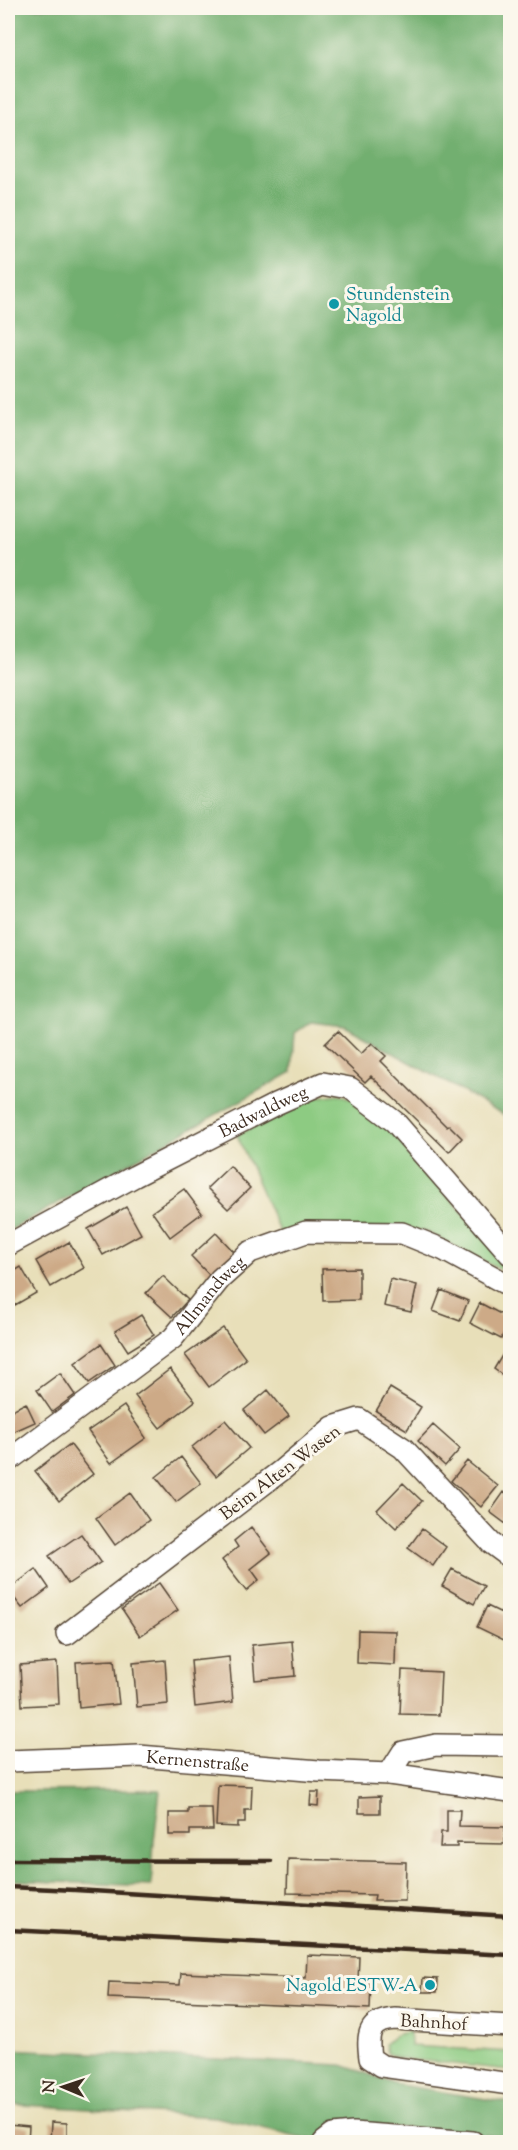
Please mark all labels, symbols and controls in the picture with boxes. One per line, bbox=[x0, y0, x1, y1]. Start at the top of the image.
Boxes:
place label: Stundenstein Nagold bbox=[346, 283, 450, 330]
marker: Stundenstein Nagold bbox=[327, 297, 341, 311]
street label: Badwaldweg bbox=[215, 1080, 313, 1146]
street label: Allmandweg bbox=[169, 1251, 252, 1342]
street label: Beim Alten Wasen bbox=[215, 1419, 347, 1528]
street label: Kernenstraße bbox=[145, 1746, 250, 1780]
place label: Nagold ESTW-A bbox=[286, 1974, 418, 2000]
marker: Nagold ESTW-A bbox=[423, 1978, 437, 1992]
street label: Bahnhof bbox=[400, 2009, 469, 2039]
north arrow bbox=[33, 2057, 93, 2117]
text: N bbox=[39, 2080, 62, 2093]

